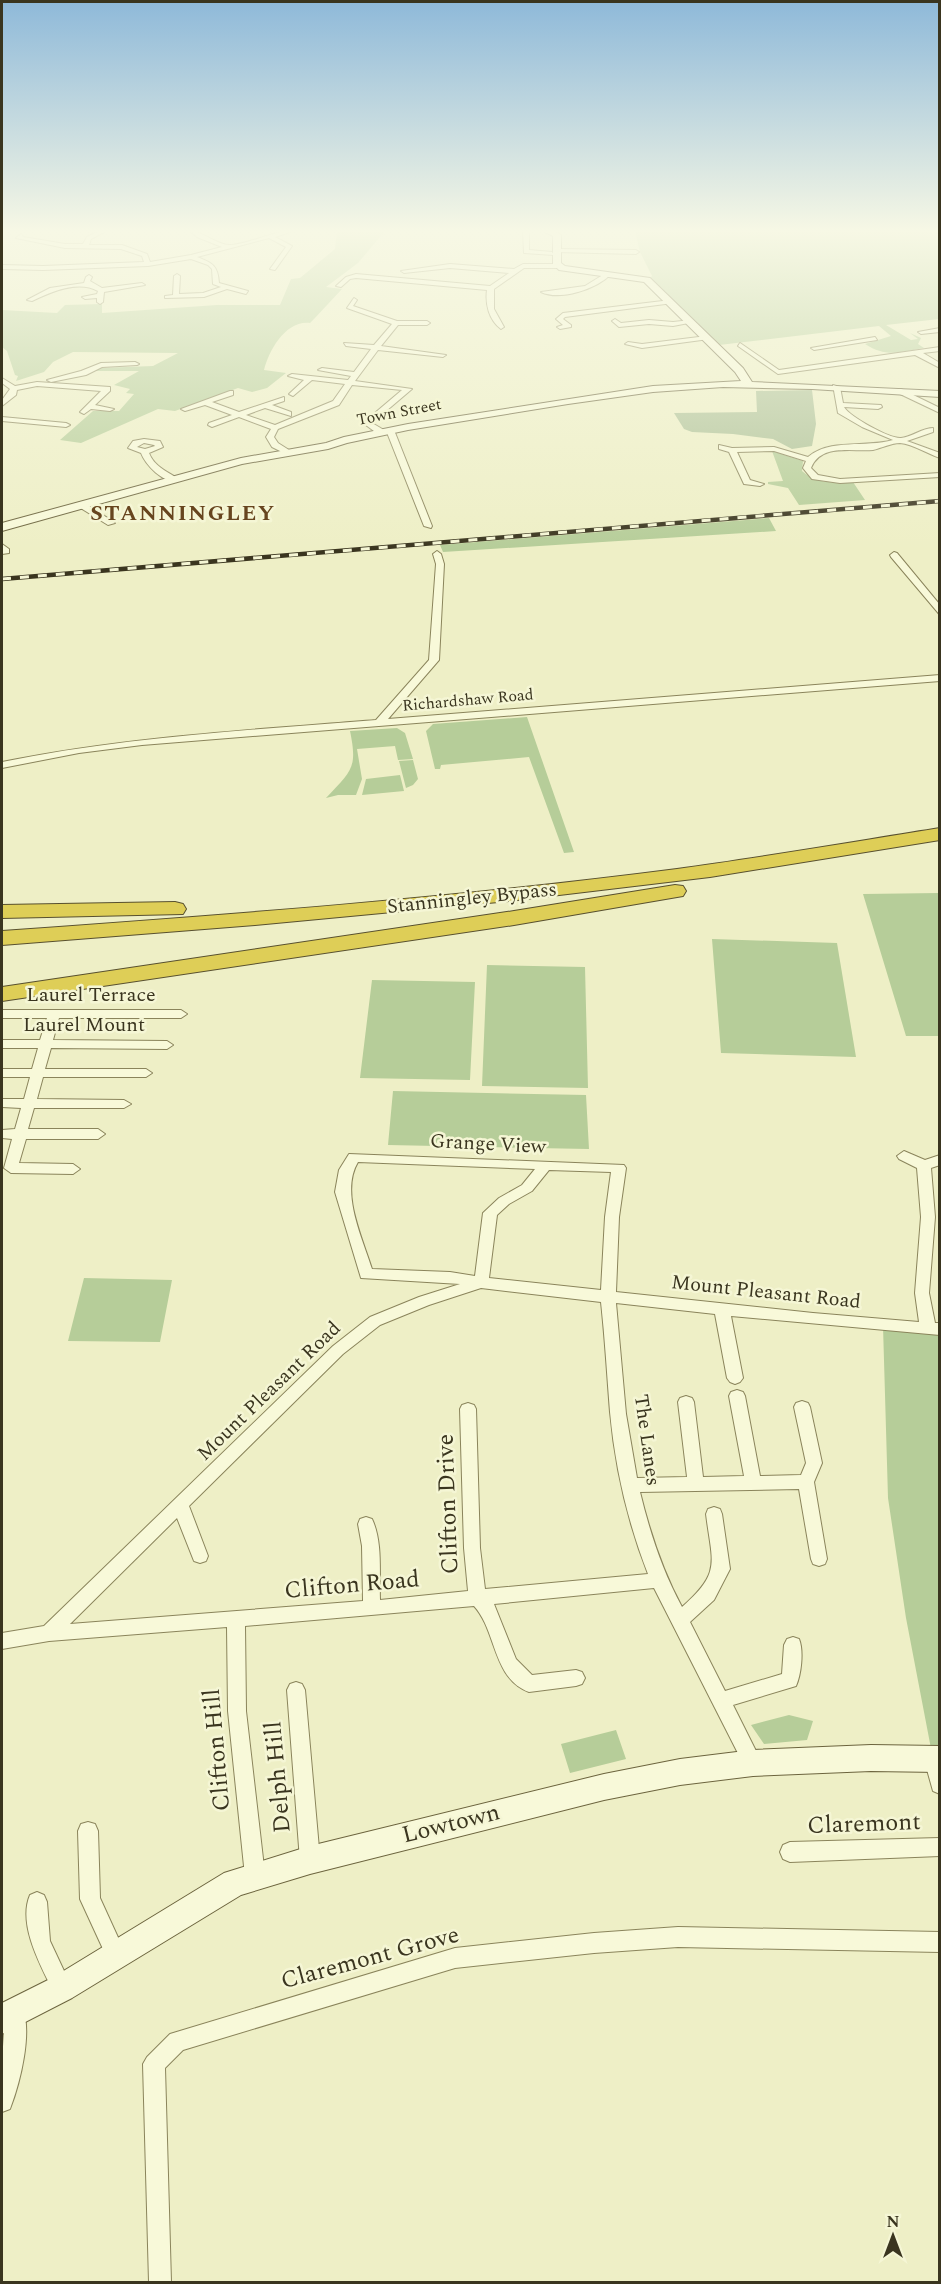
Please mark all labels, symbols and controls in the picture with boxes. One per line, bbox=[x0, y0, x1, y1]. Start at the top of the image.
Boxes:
street label: Town Street bbox=[355, 392, 444, 432]
district label: STANNINGLEY bbox=[90, 497, 276, 530]
street label: Richardshaw Road bbox=[401, 682, 535, 718]
street label: Stanningley Bypass bbox=[386, 874, 558, 922]
street label: Laurel Terrace bbox=[26, 980, 156, 1010]
street label: Laurel Mount bbox=[23, 1010, 145, 1040]
street label: Grange View bbox=[429, 1126, 548, 1162]
street label: Mount Pleasant Road bbox=[670, 1267, 862, 1317]
street label: Mount Pleasant Road bbox=[190, 1314, 348, 1468]
street label: The Lanes bbox=[626, 1392, 668, 1488]
street label: Clifton Drive bbox=[428, 1433, 468, 1575]
street label: Clifton Road bbox=[283, 1561, 421, 1609]
street label: Clifton Hill bbox=[194, 1687, 240, 1813]
street label: Delph Hill bbox=[255, 1720, 301, 1834]
street label: Lowtown bbox=[398, 1794, 504, 1854]
street label: Claremont bbox=[807, 1804, 921, 1844]
street label: Claremont Grove bbox=[277, 1917, 463, 1999]
north arrow bbox=[863, 2206, 923, 2266]
text: N bbox=[886, 2210, 900, 2234]

